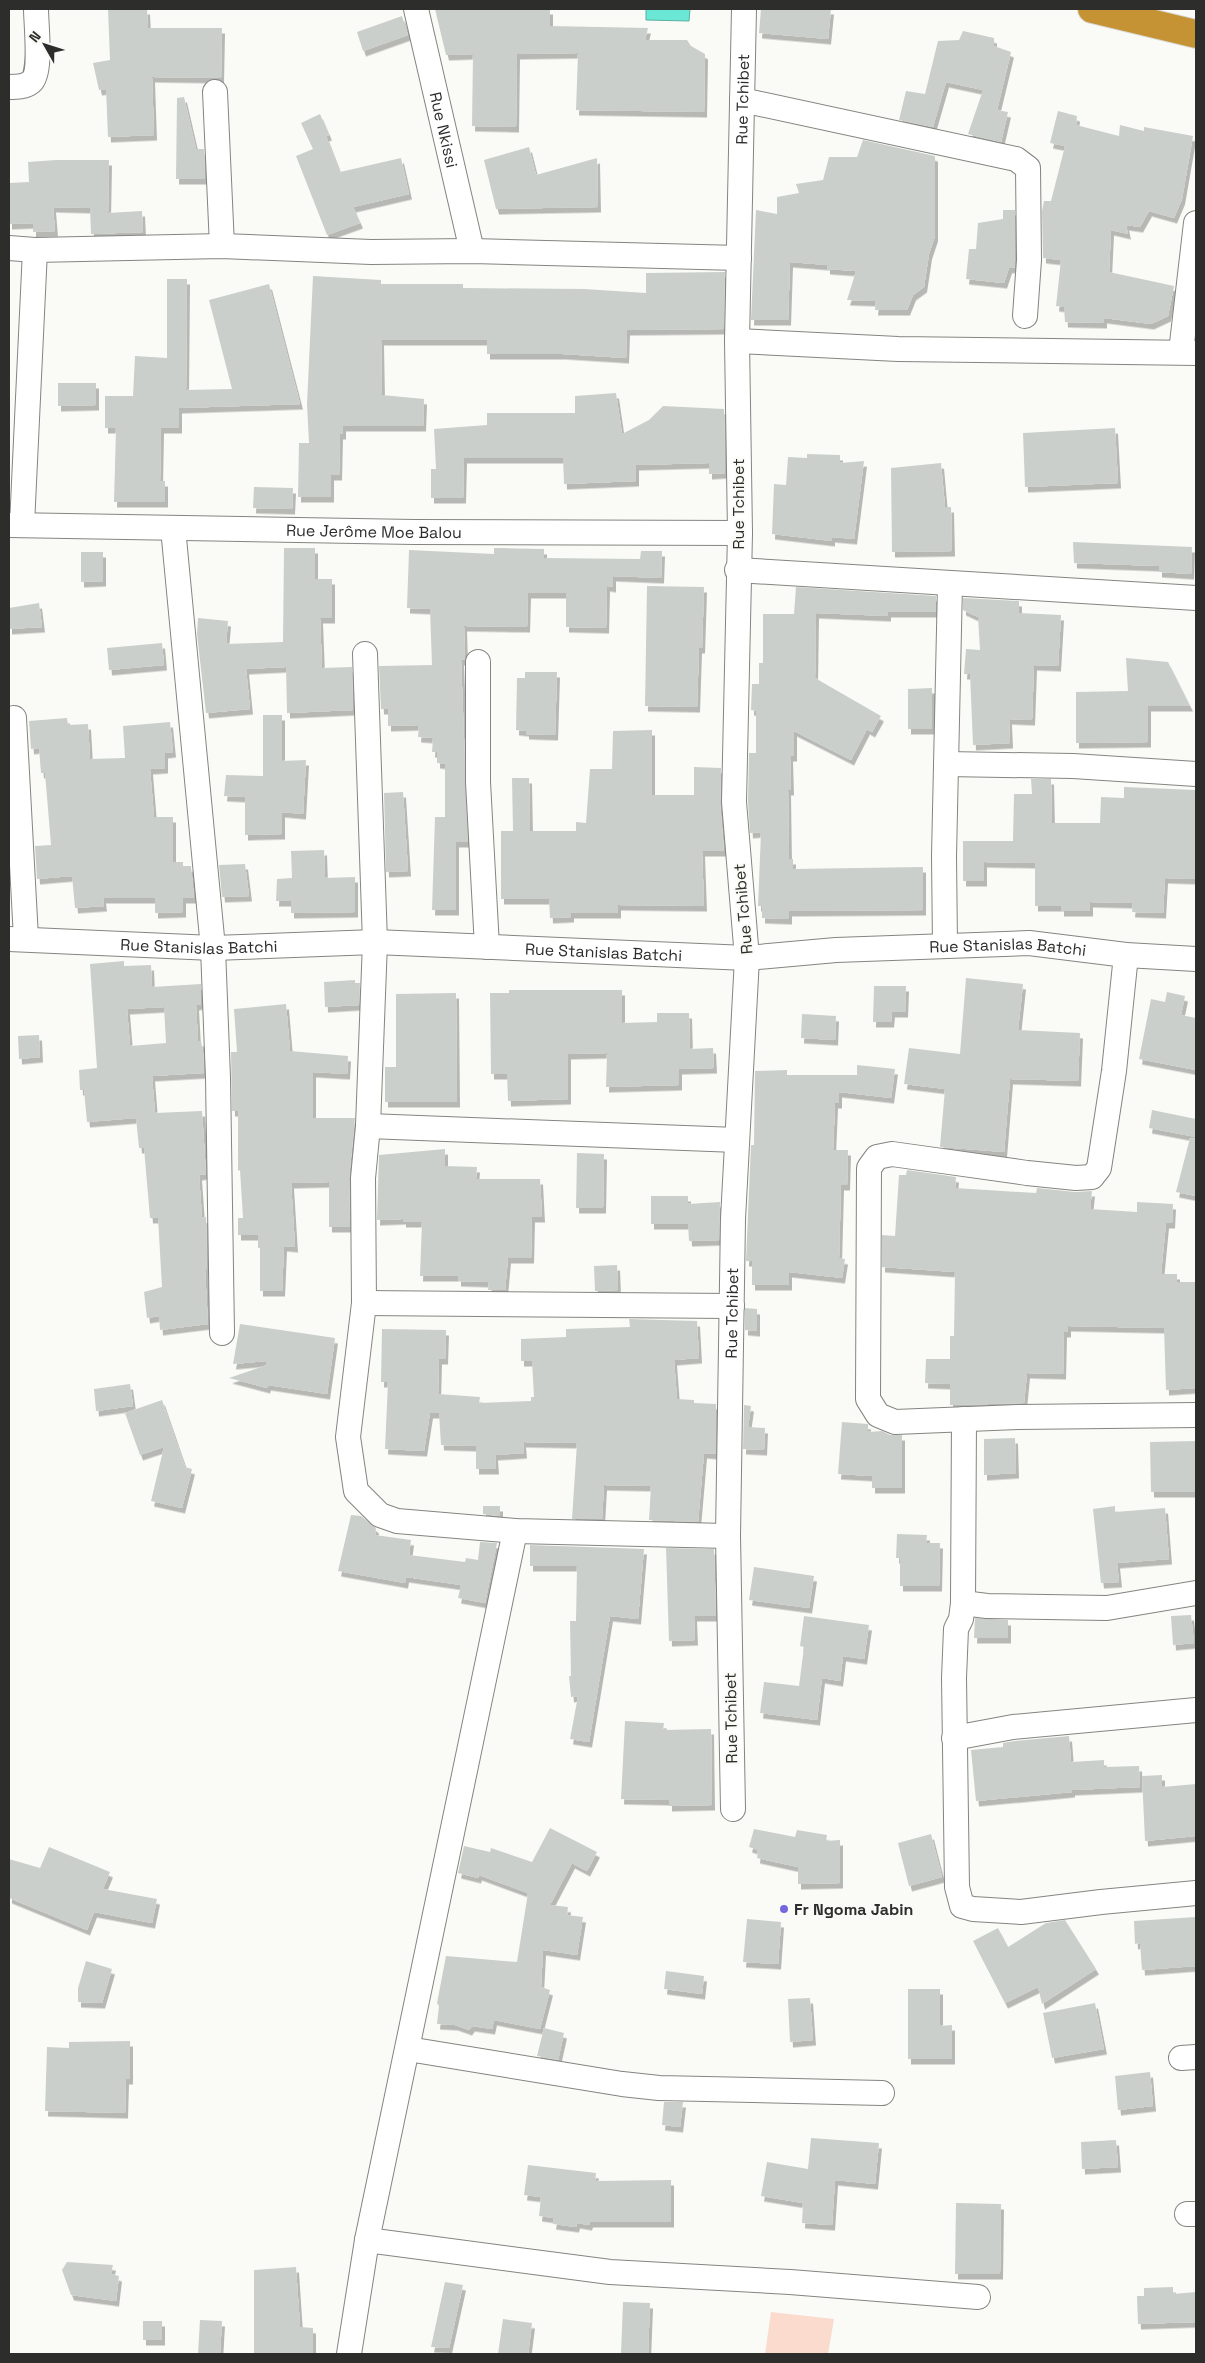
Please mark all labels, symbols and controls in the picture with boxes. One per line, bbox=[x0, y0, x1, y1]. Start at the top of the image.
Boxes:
north arrow bbox=[20, 20, 70, 70]
text: N bbox=[25, 28, 45, 46]
street label: Rue Tchibet bbox=[731, 53, 754, 145]
street label: Rue Nkissi bbox=[425, 90, 463, 170]
street label: Rue Tchibet bbox=[728, 459, 749, 549]
street label: Rue Jerôme Moe Balou bbox=[286, 519, 462, 543]
street label: Rue Tchibet bbox=[729, 863, 757, 955]
street label: Rue Stanislas Batchi bbox=[929, 932, 1087, 960]
street label: Rue Stanislas Batchi bbox=[120, 933, 278, 959]
street label: Rue Stanislas Batchi bbox=[524, 938, 683, 966]
street label: Rue Tchibet bbox=[720, 1267, 743, 1359]
street label: Rue Tchibet bbox=[720, 1672, 742, 1764]
place label: Fr Ngoma Jabin bbox=[794, 1899, 913, 1920]
marker: Fr Ngoma Jabin bbox=[778, 1903, 790, 1915]

